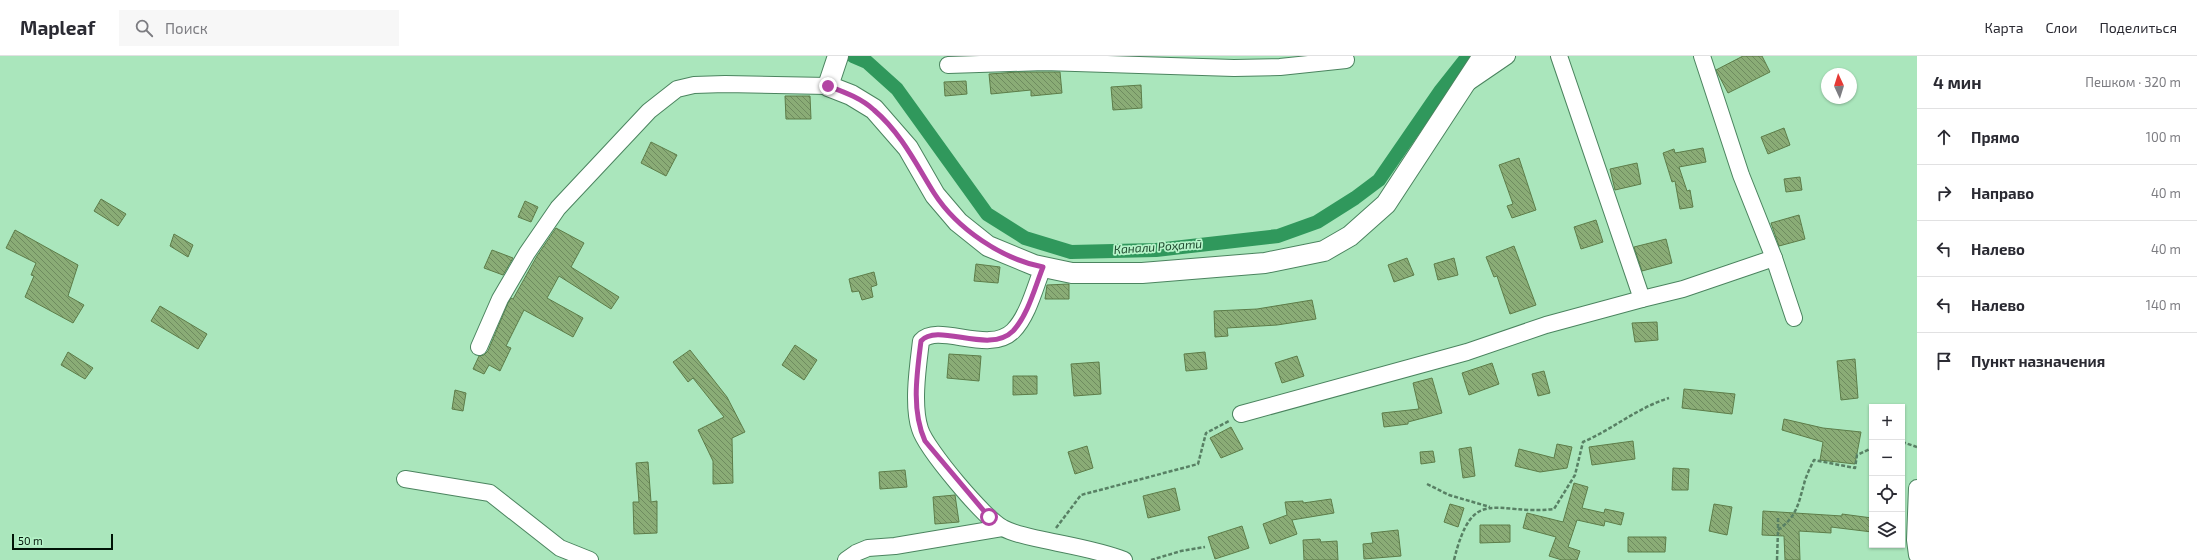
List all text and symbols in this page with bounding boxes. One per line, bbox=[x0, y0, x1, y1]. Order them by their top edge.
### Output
search box bbox=[119, 10, 399, 46]
text: Mapleaf bbox=[20, 16, 95, 39]
icon: search bbox=[133, 17, 155, 39]
text: Поиск bbox=[165, 19, 208, 37]
text: Карта bbox=[1984, 19, 2023, 36]
text: Слои bbox=[2045, 19, 2077, 36]
text: Поделиться bbox=[2099, 19, 2177, 36]
north arrow bbox=[1821, 68, 1857, 104]
text: 4 мин bbox=[1933, 72, 1982, 92]
text: Пешком · 320 m bbox=[2085, 74, 2181, 90]
route end bbox=[819, 77, 837, 95]
icon: ahead bbox=[1933, 126, 1955, 148]
text: Прямо bbox=[1971, 128, 2020, 146]
text: 100 m bbox=[2146, 129, 2181, 145]
icon: right bbox=[1933, 182, 1955, 204]
text: Направо bbox=[1971, 184, 2034, 202]
text: 40 m bbox=[2151, 185, 2181, 201]
water label: Канали Роҳатӣ bbox=[1113, 236, 1203, 256]
icon: left bbox=[1933, 238, 1955, 260]
text: Налево bbox=[1971, 240, 2025, 258]
text: 40 m bbox=[2151, 241, 2181, 257]
icon: left bbox=[1933, 294, 1955, 316]
text: Налево bbox=[1971, 296, 2025, 314]
text: 140 m bbox=[2146, 297, 2181, 313]
icon: arrive bbox=[1933, 350, 1955, 372]
text: Пункт назначения bbox=[1971, 352, 2105, 370]
map controls bbox=[1869, 404, 1905, 548]
button: + bbox=[1869, 404, 1905, 440]
button: − bbox=[1869, 440, 1905, 476]
button: locate bbox=[1869, 476, 1905, 512]
route start bbox=[980, 508, 998, 526]
button: layers bbox=[1869, 512, 1905, 548]
scale bar bbox=[12, 532, 113, 551]
text: 50 m bbox=[18, 534, 43, 547]

